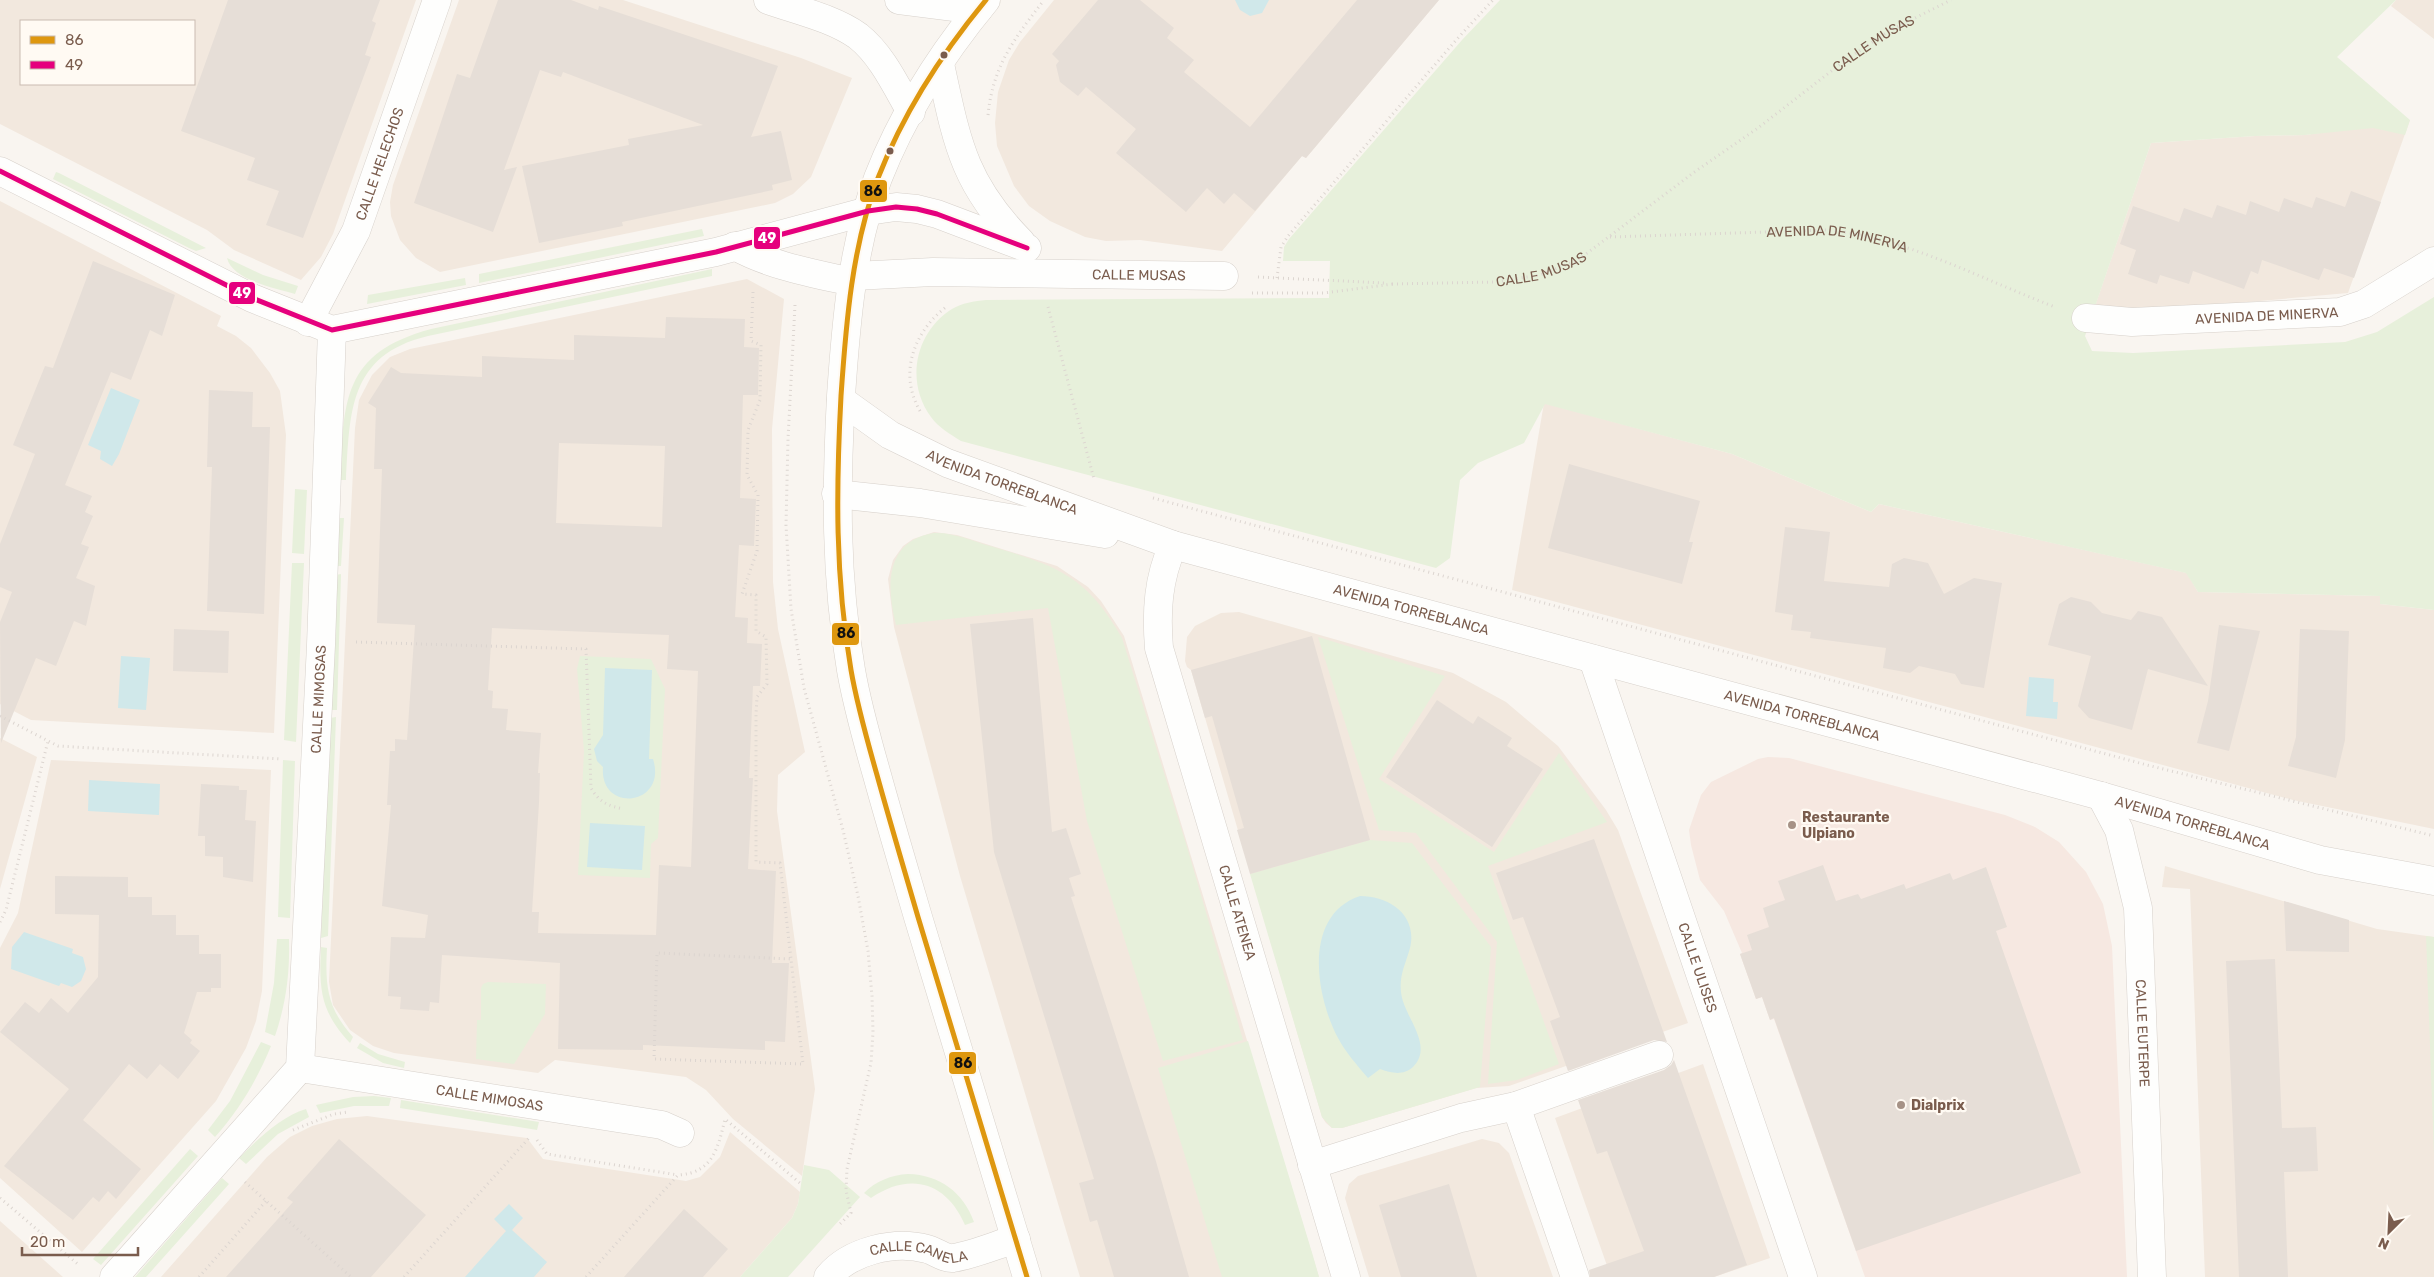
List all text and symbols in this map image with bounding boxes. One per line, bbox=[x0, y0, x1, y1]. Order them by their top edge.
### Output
street label: CALLE MUSAS bbox=[1829, 11, 1917, 76]
legend bbox=[20, 20, 195, 85]
text: 86 bbox=[65, 31, 84, 49]
unlabelled marker bbox=[939, 50, 949, 60]
text: 49 bbox=[65, 56, 83, 74]
street label: CALLE HELECHOS bbox=[352, 105, 407, 223]
unlabelled marker bbox=[885, 146, 895, 156]
line badge: 86 bbox=[859, 179, 888, 203]
text: 86 bbox=[864, 183, 882, 200]
street label: AVENIDA DE MINERVA bbox=[1766, 222, 1911, 256]
line badge: 49 bbox=[753, 226, 781, 250]
text: 49 bbox=[758, 230, 776, 247]
street label: CALLE MUSAS bbox=[1495, 248, 1590, 290]
street label: CALLE MUSAS bbox=[1092, 266, 1186, 284]
line badge: 49 bbox=[228, 281, 256, 305]
text: 49 bbox=[233, 285, 251, 302]
street label: AVENIDA DE MINERVA bbox=[2195, 304, 2339, 327]
street label: AVENIDA TORREBLANCA bbox=[923, 446, 1081, 518]
street label: AVENIDA TORREBLANCA bbox=[1332, 580, 1492, 639]
line badge: 86 bbox=[831, 622, 860, 646]
text: 86 bbox=[837, 625, 855, 642]
street label: CALLE MIMOSAS bbox=[307, 644, 329, 754]
street label: AVENIDA TORREBLANCA bbox=[1722, 686, 1883, 745]
street label: AVENIDA TORREBLANCA bbox=[2113, 792, 2273, 854]
place label: Restaurante Ulpiano bbox=[1802, 809, 1890, 842]
marker: Restaurante Ulpiano bbox=[1786, 819, 1798, 831]
street label: CALLE ATENEA bbox=[1215, 863, 1260, 963]
street label: CALLE ULISES bbox=[1675, 921, 1721, 1015]
street label: CALLE EUTERPE bbox=[2132, 979, 2153, 1087]
line badge: 86 bbox=[948, 1051, 977, 1075]
text: 86 bbox=[954, 1055, 972, 1072]
street label: CALLE MIMOSAS bbox=[435, 1081, 545, 1115]
place label: Dialprix bbox=[1911, 1097, 1965, 1114]
marker: Dialprix bbox=[1895, 1099, 1907, 1111]
north arrow bbox=[2364, 1207, 2414, 1257]
scale bar bbox=[22, 1224, 139, 1256]
text: 20 m bbox=[30, 1233, 65, 1251]
text: N bbox=[2376, 1234, 2392, 1253]
street label: CALLE CANELA bbox=[867, 1237, 970, 1267]

